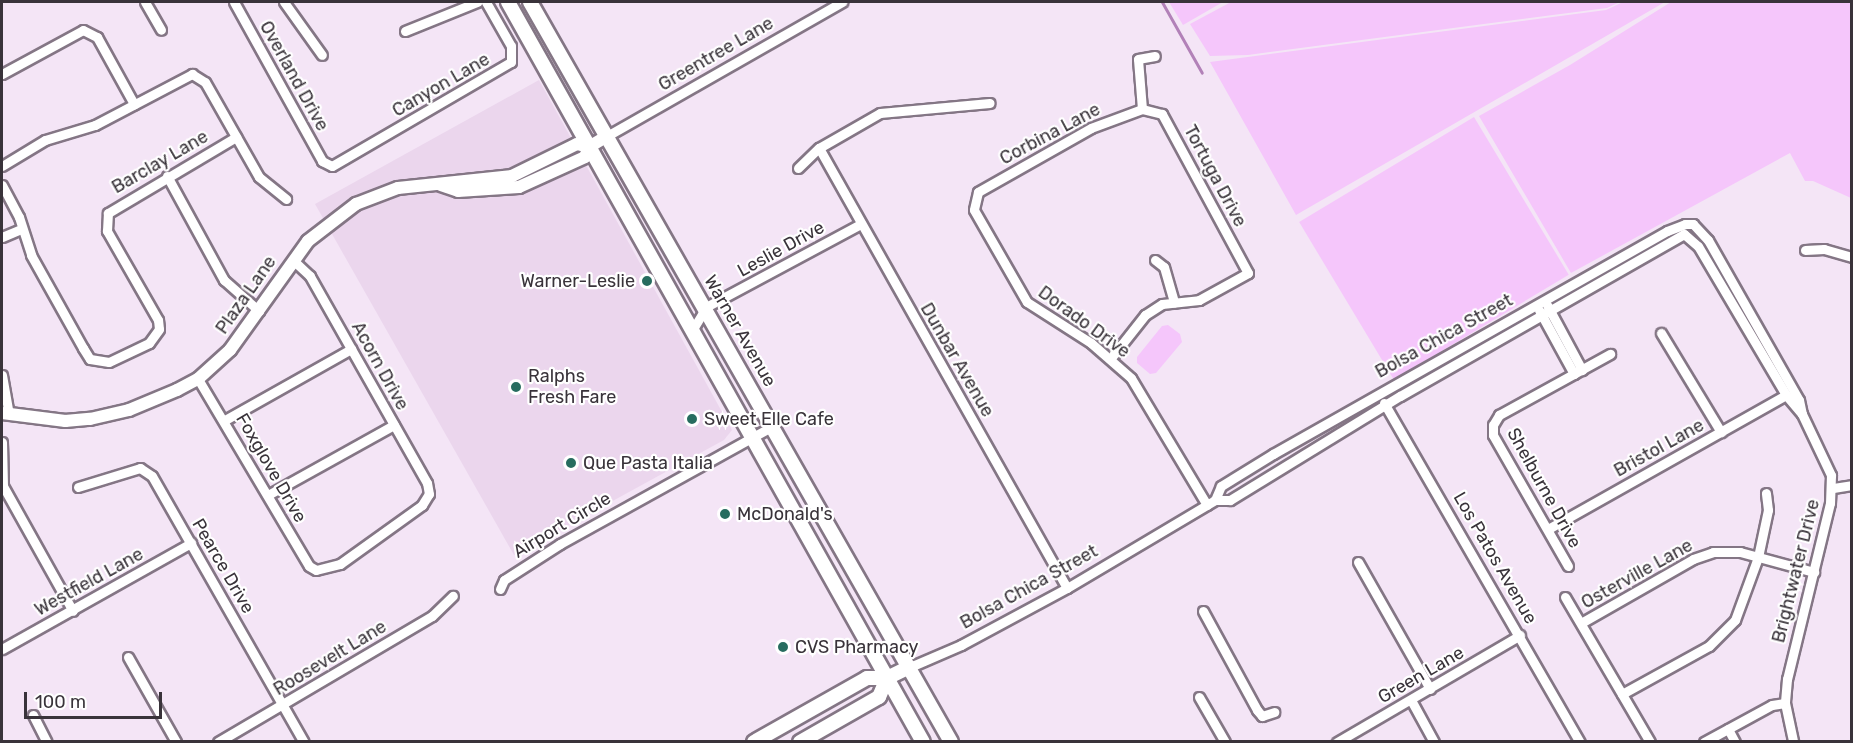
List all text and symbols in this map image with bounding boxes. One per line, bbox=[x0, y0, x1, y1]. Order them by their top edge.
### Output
street label: Greentree Lane bbox=[655, 12, 777, 96]
street label: Overland Drive bbox=[255, 17, 333, 135]
street label: Canyon Lane bbox=[388, 48, 494, 122]
street label: Corbina Lane bbox=[996, 99, 1104, 169]
street label: Tortuga Drive bbox=[1179, 121, 1251, 231]
street label: Barclay Lane bbox=[108, 126, 212, 198]
street label: Leslie Drive bbox=[734, 216, 828, 282]
street label: Plaza Lane bbox=[211, 252, 281, 338]
place label: Warner-Leslie bbox=[520, 270, 635, 292]
street label: Warner Avenue bbox=[699, 271, 781, 391]
marker: Warner-Leslie bbox=[640, 274, 654, 288]
street label: Dorado Drive bbox=[1034, 281, 1134, 363]
street label: Bolsa Chica Street bbox=[1371, 289, 1517, 383]
street label: Dunbar Avenue bbox=[915, 299, 999, 421]
street label: Acorn Drive bbox=[347, 318, 413, 414]
place label: Ralphs Fresh Fare bbox=[528, 366, 616, 409]
marker: Ralphs Fresh Fare bbox=[509, 380, 523, 394]
place label: Sweet Elle Cafe bbox=[704, 408, 834, 430]
street label: Foxglove Drive bbox=[231, 410, 311, 526]
marker: Sweet Elle Cafe bbox=[685, 412, 699, 426]
street label: Bristol Lane bbox=[1610, 414, 1708, 482]
street label: Shelburne Drive bbox=[1502, 424, 1586, 552]
place label: Que Pasta Italia bbox=[583, 452, 713, 474]
marker: Que Pasta Italia bbox=[564, 456, 578, 470]
street label: Airport Circle bbox=[509, 487, 615, 563]
street label: Los Patos Avenue bbox=[1448, 488, 1542, 628]
street label: Brightwater Drive bbox=[1768, 497, 1824, 645]
place label: McDonald's bbox=[737, 503, 833, 525]
marker: McDonald's bbox=[718, 507, 732, 521]
street label: Pearce Drive bbox=[187, 515, 259, 617]
street label: Osterville Lane bbox=[1578, 535, 1696, 613]
street label: Bolsa Chica Street bbox=[956, 540, 1102, 634]
street label: Westfield Lane bbox=[31, 543, 147, 621]
street label: Roosevelt Lane bbox=[270, 616, 390, 700]
place label: CVS Pharmacy bbox=[795, 636, 919, 658]
marker: CVS Pharmacy bbox=[776, 640, 790, 654]
street label: Green Lane bbox=[1374, 642, 1468, 708]
scale bar bbox=[27, 680, 165, 718]
text: 100 m bbox=[35, 691, 86, 713]

